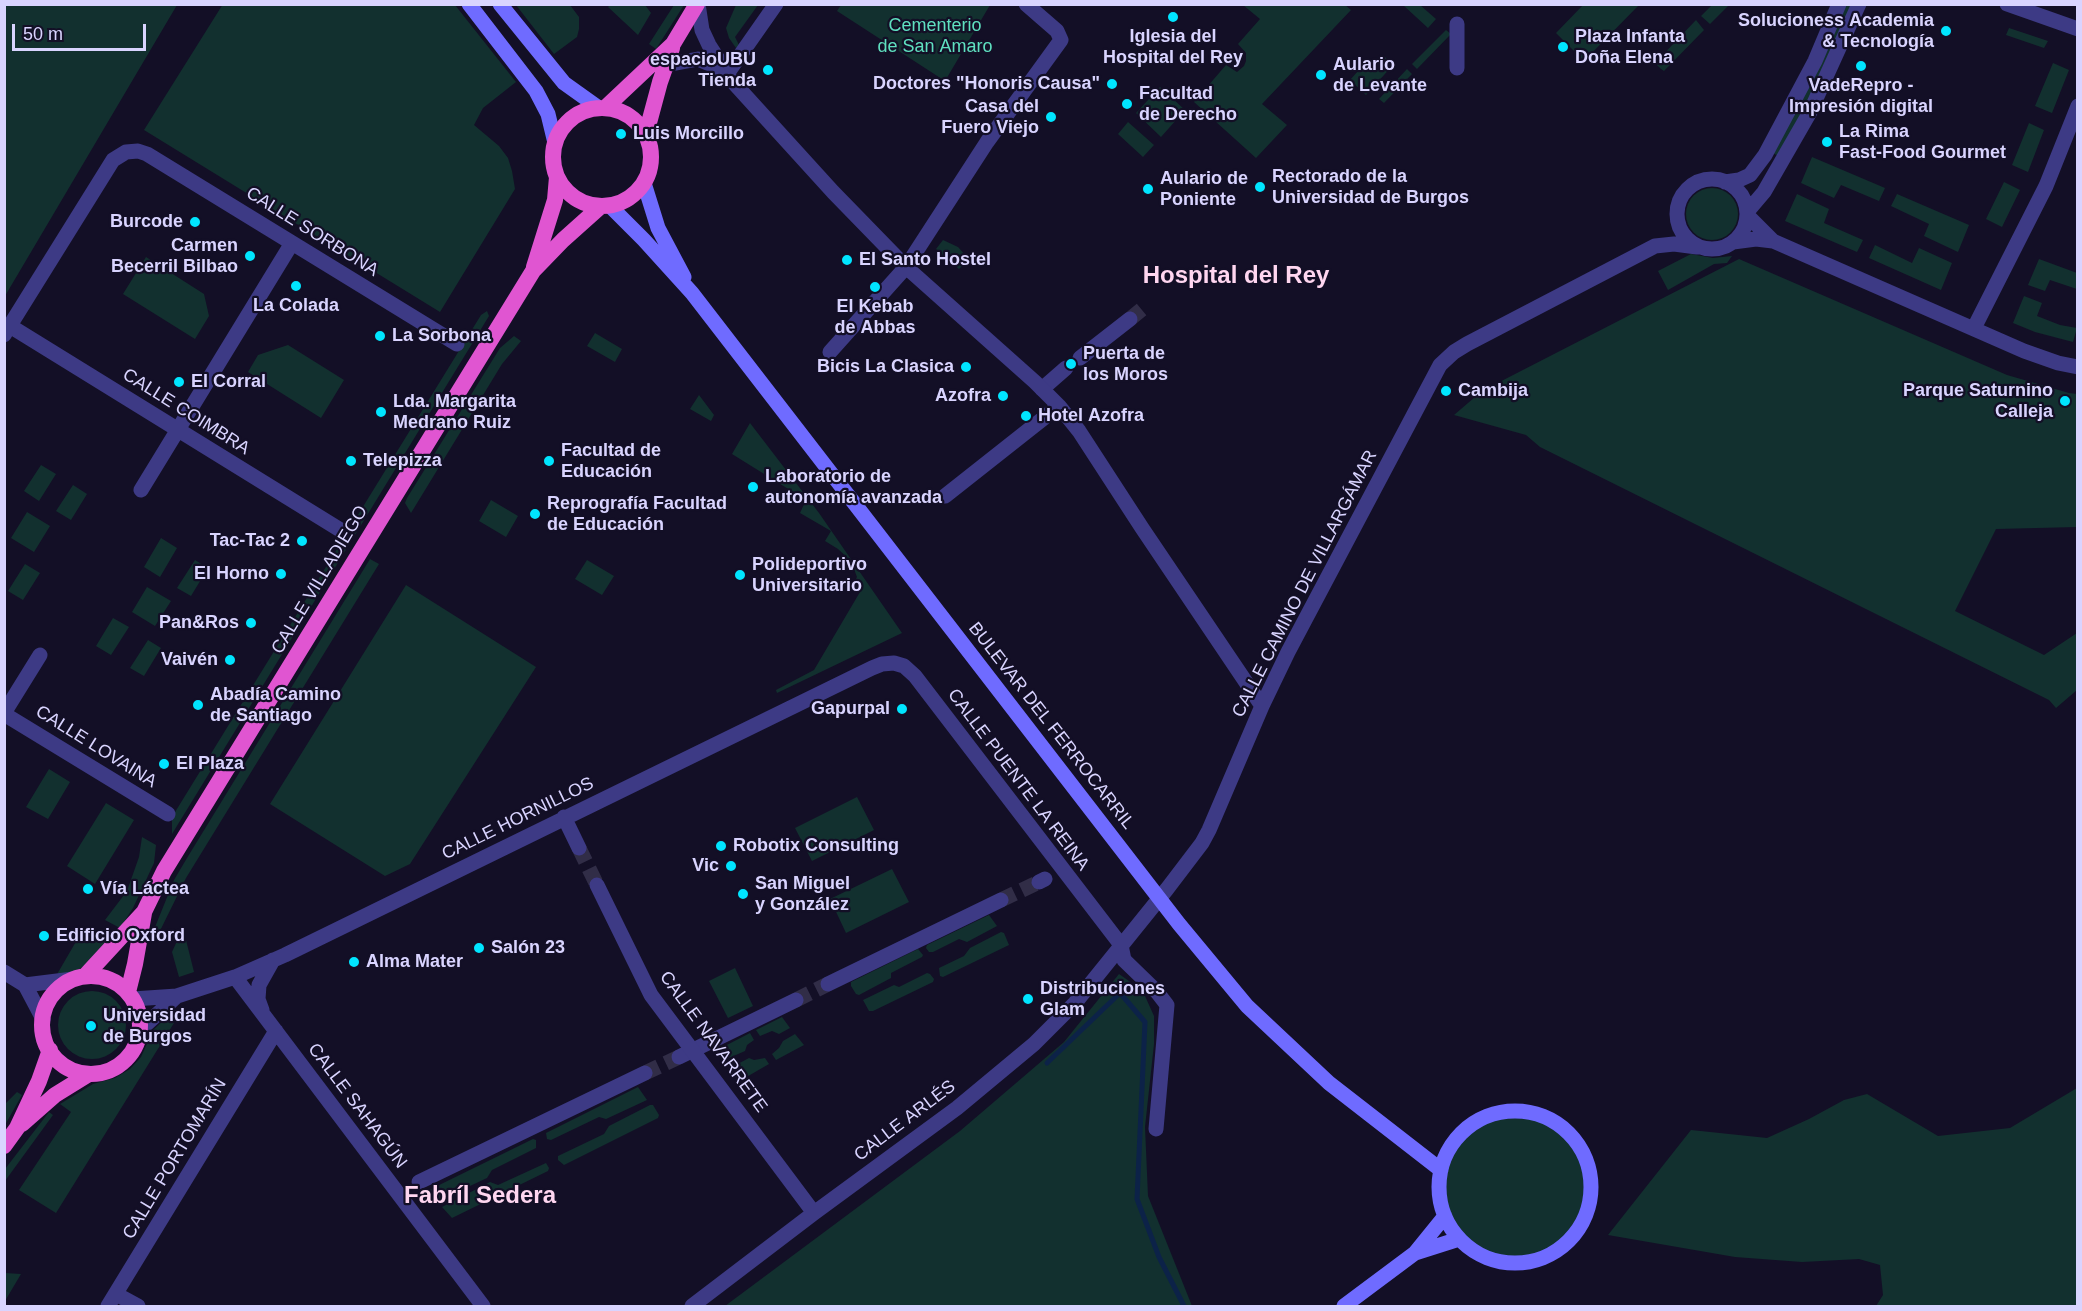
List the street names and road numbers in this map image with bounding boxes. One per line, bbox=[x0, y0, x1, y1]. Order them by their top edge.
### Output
street label: CALLE SORBONA bbox=[242, 183, 382, 281]
street label: CALLE COIMBRA bbox=[118, 364, 254, 460]
street label: CALLE CAMINO DE VILLARGÁMAR bbox=[1228, 447, 1382, 721]
street label: CALLE VILLADIEGO bbox=[267, 502, 373, 658]
street label: BULEVAR DEL FERROCARRIL bbox=[963, 618, 1139, 834]
street label: CALLE PUENTE LA REINA bbox=[943, 685, 1093, 875]
street label: CALLE LOVAINA bbox=[31, 701, 161, 793]
street label: CALLE HORNILLOS bbox=[439, 773, 597, 865]
street label: CALLE NAVARRETE bbox=[654, 967, 772, 1117]
street label: CALLE SAHAGÚN bbox=[303, 1039, 411, 1173]
street label: CALLE PORTOMARÍN bbox=[119, 1075, 231, 1243]
street label: CALLE ARLÉS bbox=[850, 1076, 960, 1166]

